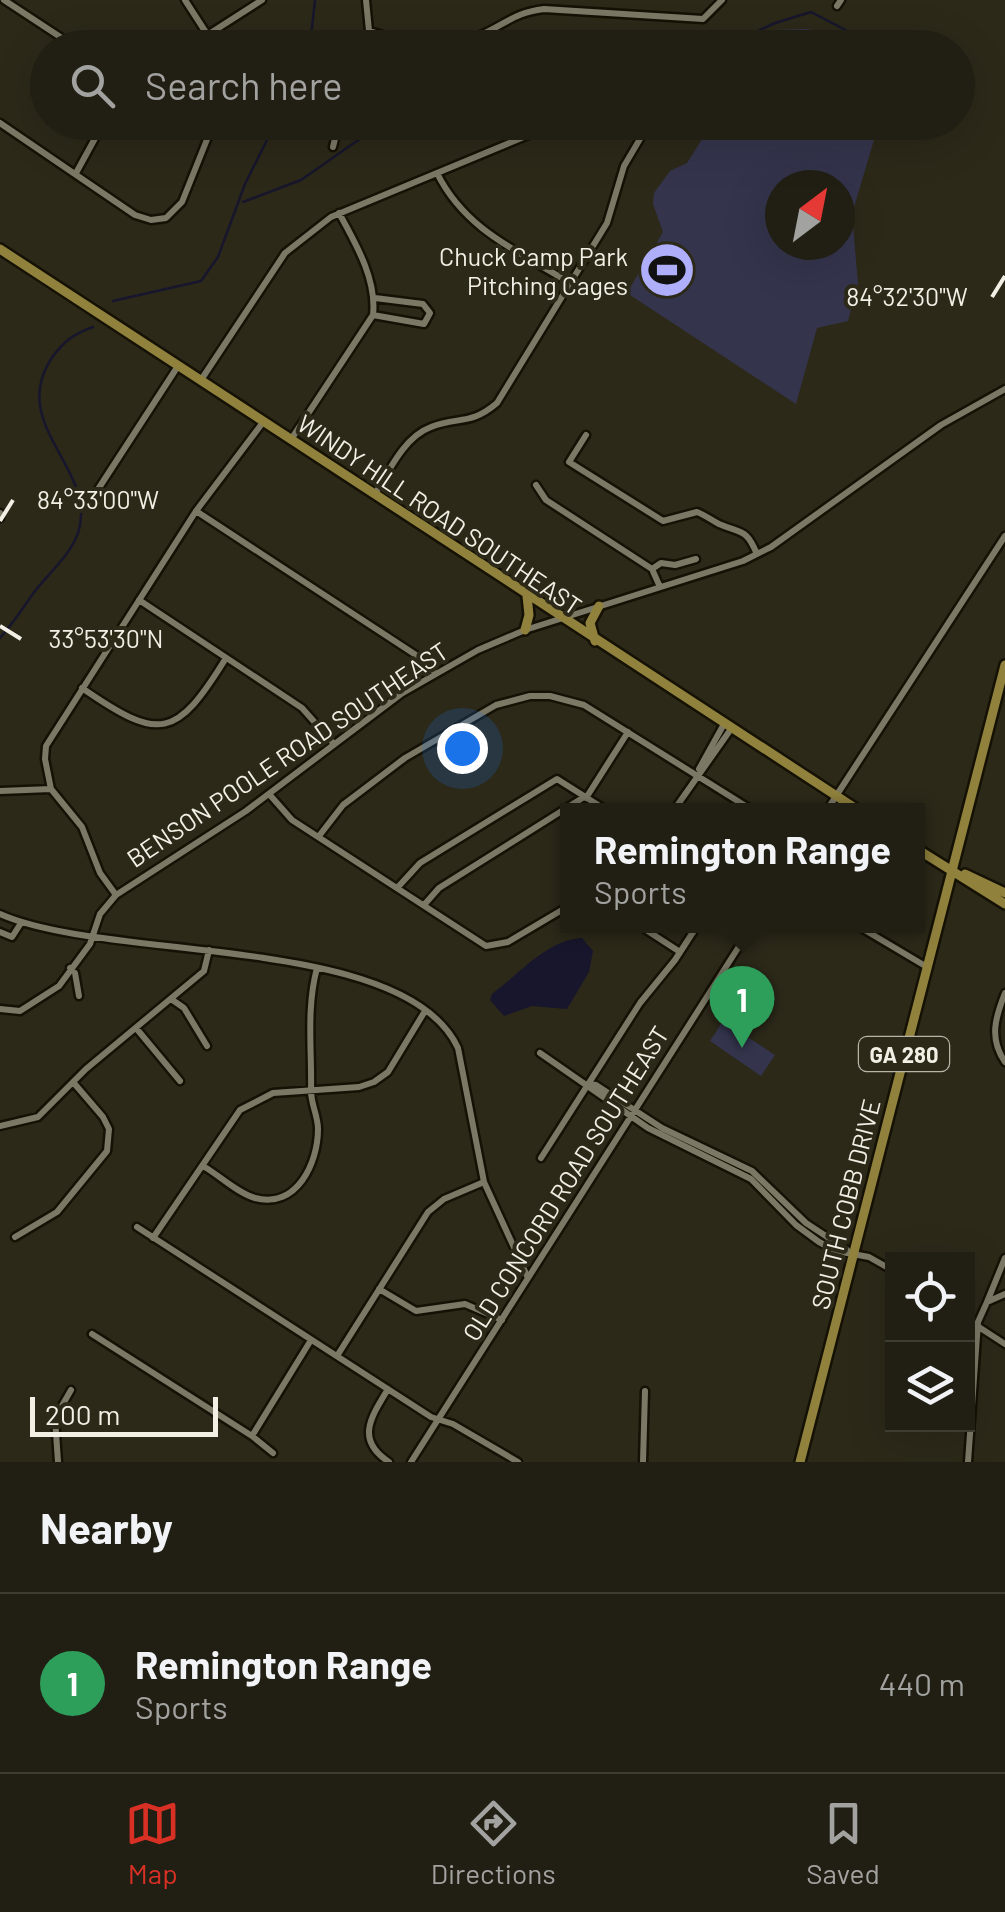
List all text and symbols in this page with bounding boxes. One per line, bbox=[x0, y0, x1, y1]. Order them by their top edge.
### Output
search box bbox=[30, 30, 975, 140]
icon: search bbox=[65, 58, 120, 113]
text: Search here bbox=[145, 62, 343, 108]
north arrow bbox=[765, 170, 855, 260]
sports icon: Chuck Camp Park Pitching Cages bbox=[637, 240, 697, 300]
place label: Chuck Camp Park Pitching Cages bbox=[439, 241, 628, 300]
text: 84°32'30"W bbox=[846, 281, 968, 311]
street label: WINDY HILL ROAD SOUTHEAST bbox=[292, 407, 588, 621]
text: 84°33'00"W bbox=[37, 484, 159, 514]
text: 33°53'30"N bbox=[49, 623, 163, 653]
street label: BENSON POOLE ROAD SOUTHEAST bbox=[121, 635, 453, 873]
your location bbox=[437, 723, 488, 774]
popup bbox=[560, 803, 925, 933]
text: Remington Range bbox=[594, 826, 891, 872]
text: Sports bbox=[594, 872, 687, 910]
pin: 1 bbox=[710, 966, 774, 1048]
street label: OLD CONCORD ROAD SOUTHEAST bbox=[455, 1020, 675, 1346]
road number: GA 280 bbox=[859, 1037, 949, 1071]
street label: SOUTH COBB DRIVE bbox=[804, 1096, 886, 1312]
map controls bbox=[885, 1252, 975, 1432]
button: locate bbox=[885, 1252, 975, 1342]
button: layers bbox=[885, 1342, 975, 1432]
scale bar bbox=[30, 1392, 218, 1436]
text: 200 m bbox=[45, 1397, 120, 1431]
text: Nearby bbox=[40, 1502, 173, 1552]
text: Remington Range bbox=[135, 1641, 432, 1687]
text: 1 bbox=[67, 1664, 78, 1702]
text: 440 m bbox=[879, 1664, 965, 1702]
text: Sports bbox=[135, 1687, 228, 1725]
tab: Map bbox=[125, 1796, 180, 1890]
tab: Directions bbox=[431, 1796, 556, 1890]
tab: Saved bbox=[806, 1796, 880, 1890]

